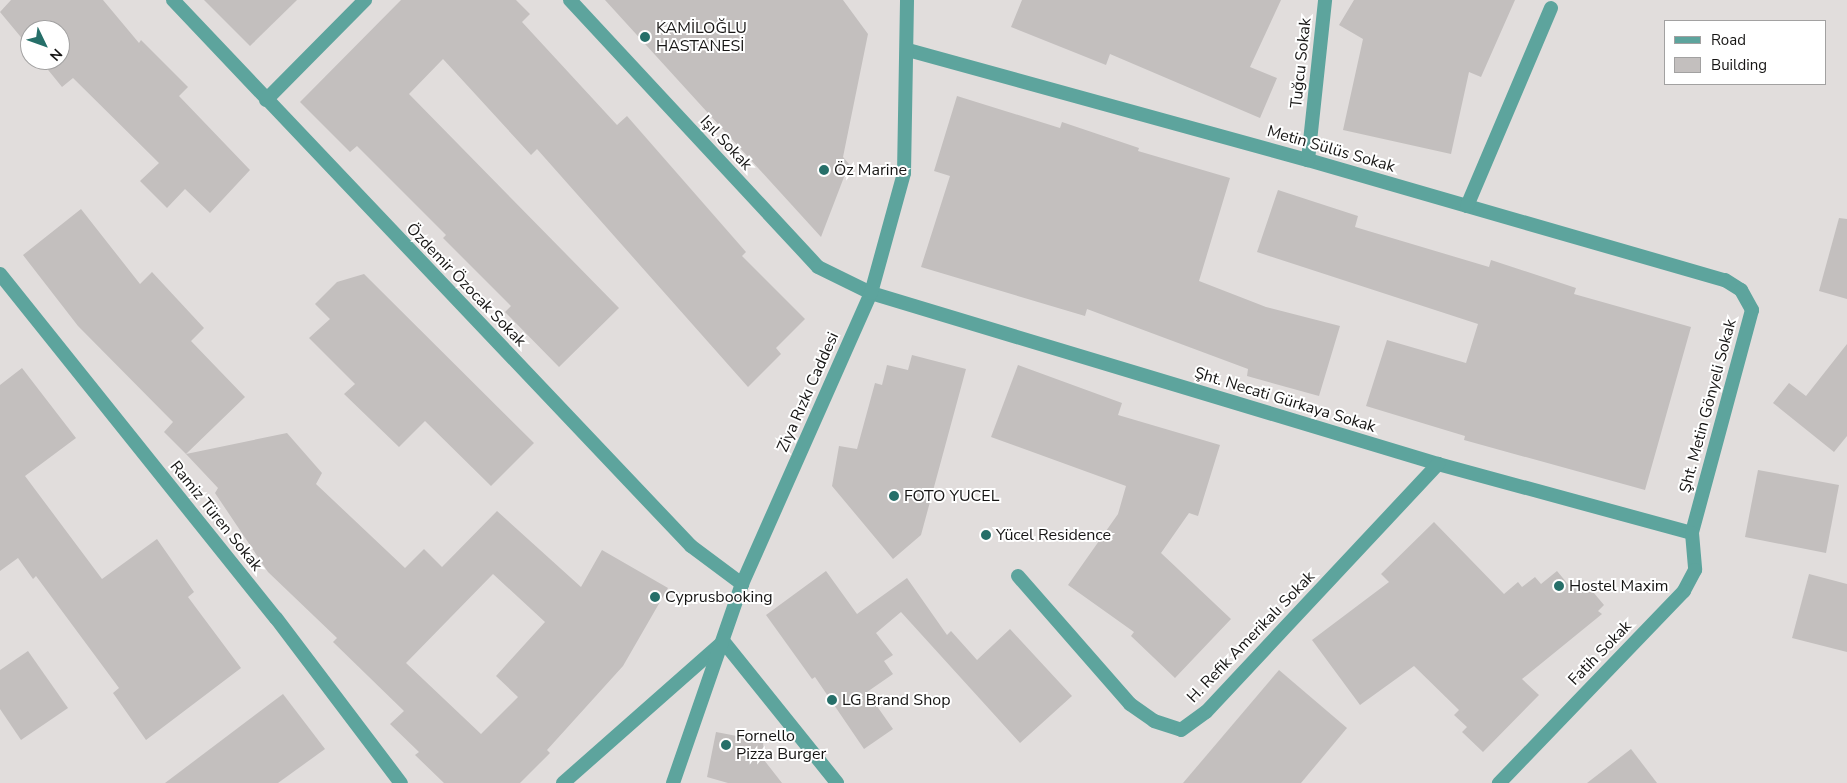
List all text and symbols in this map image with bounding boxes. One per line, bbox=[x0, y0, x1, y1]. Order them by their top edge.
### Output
street label: Tuğcu Sokak bbox=[1287, 17, 1315, 109]
place label: KAMİLOĞLU HASTANESİ bbox=[656, 18, 747, 56]
north arrow bbox=[20, 20, 70, 70]
legend bbox=[1664, 20, 1827, 85]
marker: KAMİLOĞLU HASTANESİ bbox=[638, 30, 652, 44]
text: Road bbox=[1711, 30, 1746, 50]
text: N bbox=[45, 44, 66, 65]
text: Building bbox=[1711, 55, 1767, 75]
street label: Işıl Sokak bbox=[696, 112, 756, 174]
street label: Metin Sülüs Sokak bbox=[1265, 122, 1397, 176]
place label: Öz Marine bbox=[834, 160, 907, 180]
marker: Öz Marine bbox=[818, 164, 830, 176]
street label: Özdemir Özocak Sokak bbox=[402, 219, 530, 351]
street label: Şht. Metin Gönyeli Sokak bbox=[1676, 317, 1740, 495]
street label: Ziya Rızkı Caddesi bbox=[773, 329, 843, 455]
street label: Şht. Necati Gürkaya Sokak bbox=[1192, 363, 1378, 437]
street label: Ramiz Türen Sokak bbox=[166, 457, 266, 575]
place label: FOTO YUCEL bbox=[904, 486, 999, 506]
marker: FOTO YUCEL bbox=[888, 490, 900, 502]
place label: Yücel Residence bbox=[996, 525, 1111, 545]
marker: Yücel Residence bbox=[980, 529, 992, 541]
street label: H. Refik Amerikalı Sokak bbox=[1183, 567, 1319, 707]
place label: Hostel Maxim bbox=[1569, 576, 1669, 596]
marker: Hostel Maxim bbox=[1553, 580, 1565, 592]
place label: Cyprusbooking bbox=[665, 587, 773, 607]
marker: Cyprusbooking bbox=[649, 591, 661, 603]
street label: Fatih Sokak bbox=[1564, 617, 1636, 689]
place label: LG Brand Shop bbox=[842, 690, 950, 710]
marker: LG Brand Shop bbox=[826, 694, 838, 706]
place label: Fornello Pizza Burger bbox=[736, 726, 826, 764]
marker: Fornello Pizza Burger bbox=[720, 739, 732, 751]

